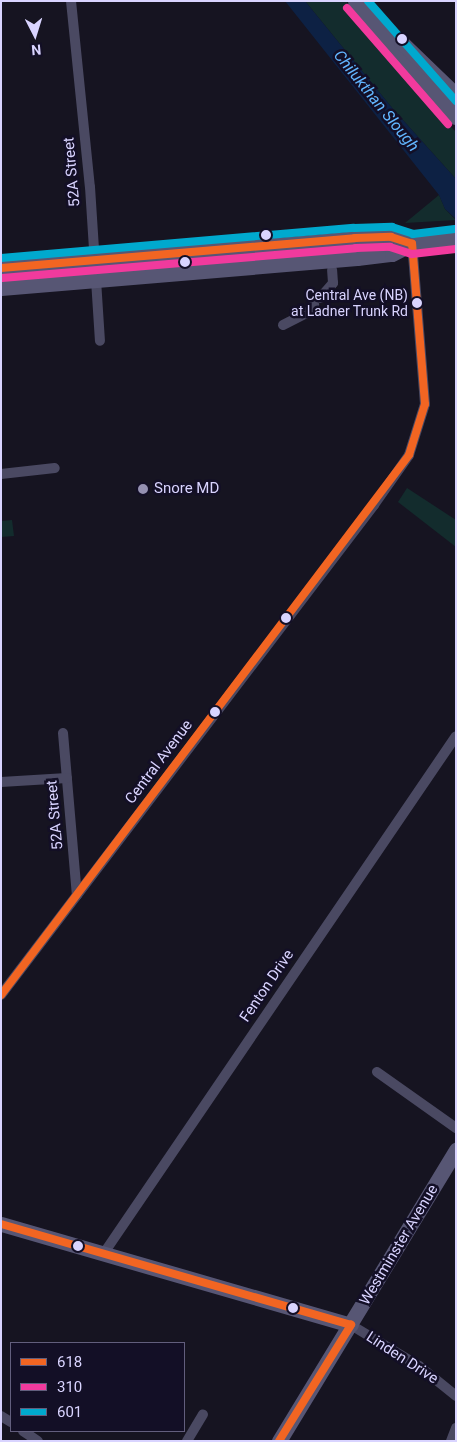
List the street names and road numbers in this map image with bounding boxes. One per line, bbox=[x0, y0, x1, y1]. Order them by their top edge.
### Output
street label: 52A Street bbox=[60, 136, 84, 208]
street label: Central Avenue bbox=[122, 717, 196, 807]
street label: 52A Street bbox=[43, 779, 67, 851]
street label: Fenton Drive bbox=[236, 946, 298, 1026]
street label: Westminster Avenue bbox=[356, 1182, 442, 1308]
street label: Linden Drive bbox=[363, 1328, 441, 1388]

